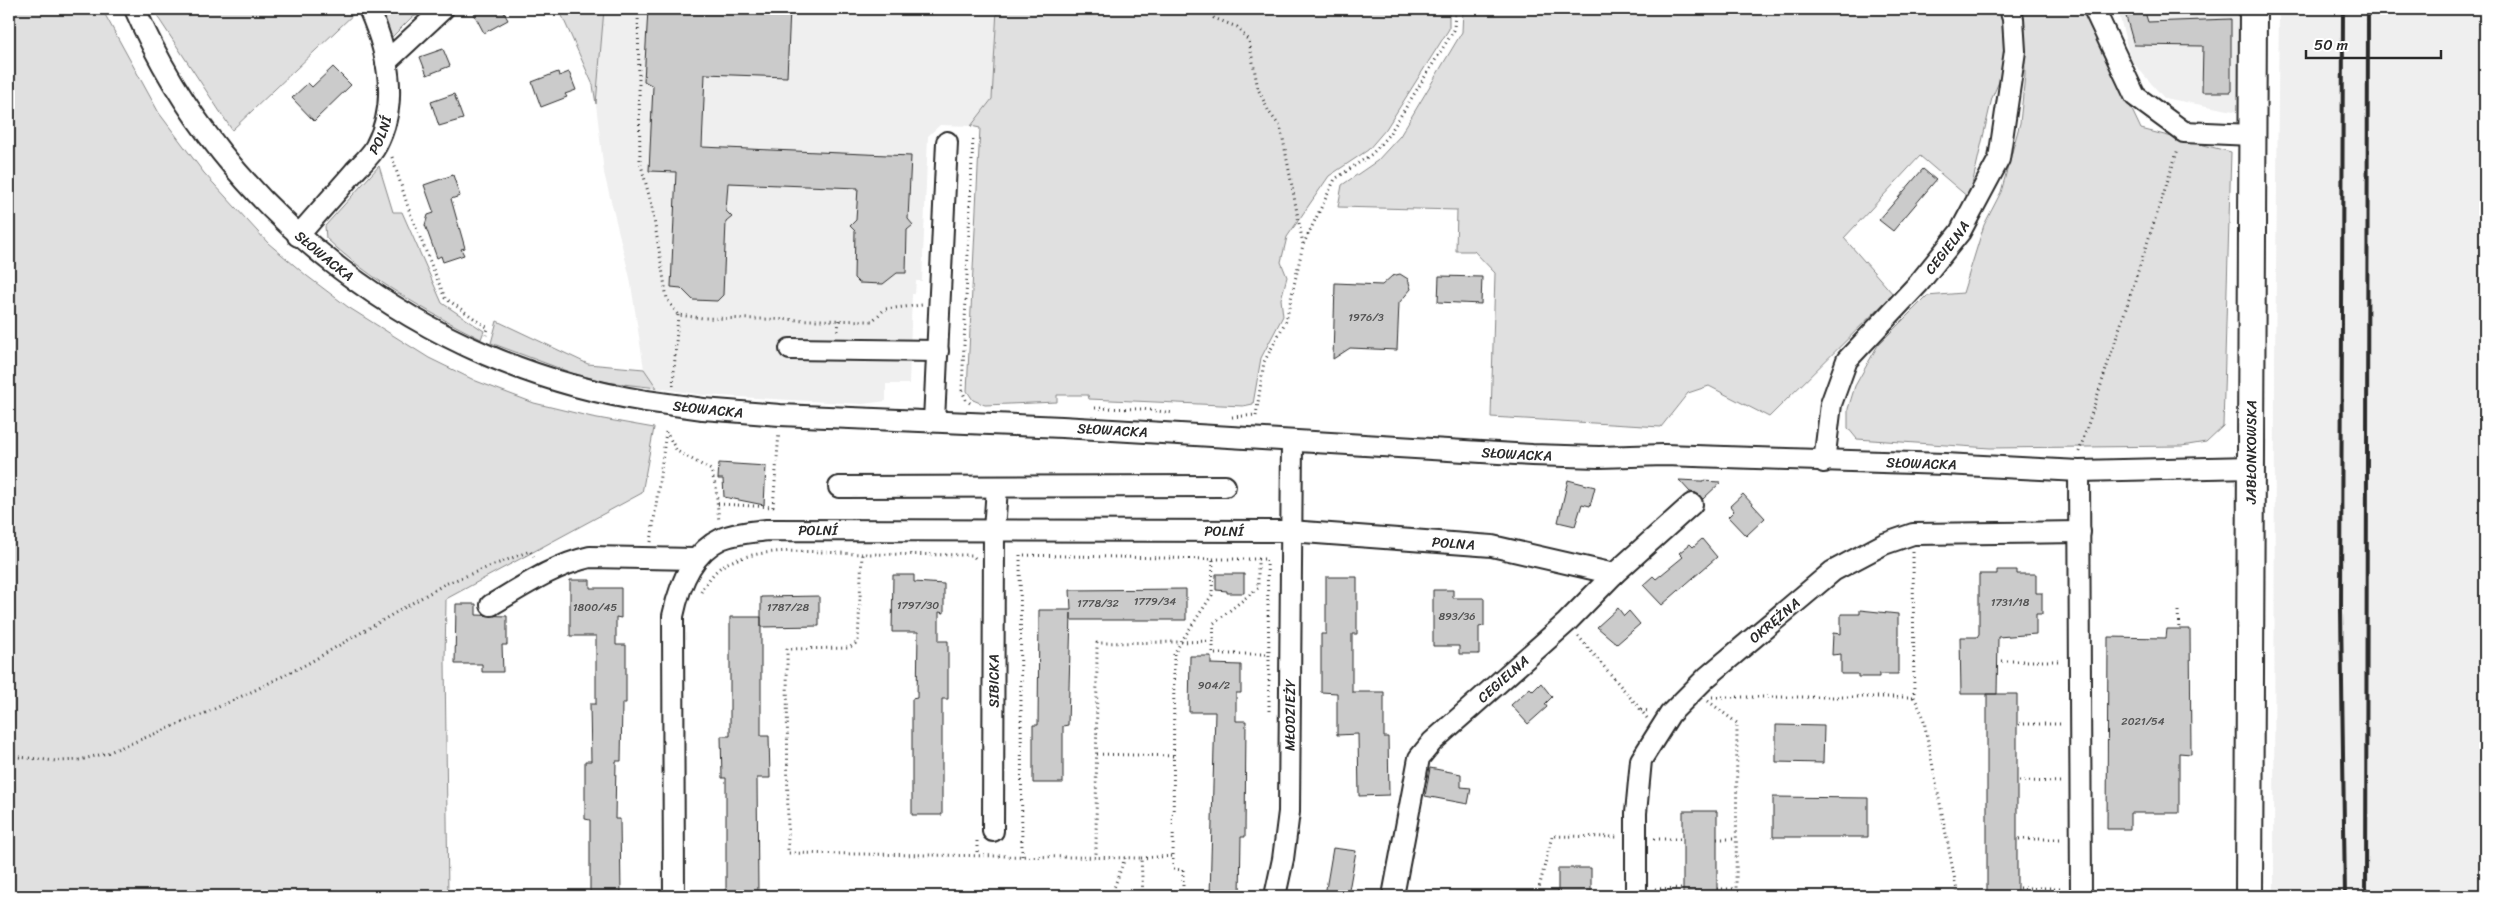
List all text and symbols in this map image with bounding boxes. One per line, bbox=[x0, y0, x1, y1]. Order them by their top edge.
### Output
scale bar bbox=[2306, 28, 2442, 60]
text: 50 m bbox=[2314, 32, 2349, 58]
street label: POLNÍ bbox=[362, 112, 400, 160]
street label: CEGIELNA bbox=[1918, 216, 1977, 280]
street label: SŁOWACKA bbox=[289, 224, 359, 288]
house number: 1976/3 bbox=[1348, 308, 1384, 327]
street label: SŁOWACKA bbox=[672, 393, 744, 426]
street label: JABŁONKOWSKA bbox=[2239, 400, 2264, 505]
street label: SŁOWACKA bbox=[1076, 416, 1148, 445]
street label: SŁOWACKA bbox=[1481, 440, 1552, 469]
street label: SŁOWACKA bbox=[1886, 450, 1957, 478]
street label: POLNÍ bbox=[798, 518, 839, 543]
street label: POLNÍ bbox=[1204, 519, 1245, 544]
street label: POLNA bbox=[1431, 530, 1476, 558]
street label: OKRĘŻNA bbox=[1743, 591, 1806, 650]
house number: 1779/34 bbox=[1134, 592, 1176, 611]
house number: 1731/18 bbox=[1991, 593, 2030, 612]
house number: 1778/32 bbox=[1077, 594, 1120, 613]
house number: 1797/30 bbox=[897, 596, 939, 615]
house number: 1800/45 bbox=[573, 598, 617, 617]
house number: 1787/28 bbox=[767, 598, 810, 617]
house number: 893/36 bbox=[1438, 607, 1476, 626]
street label: CEGIELNA bbox=[1472, 649, 1535, 709]
street label: SIBICKA bbox=[981, 654, 1007, 708]
house number: 904/2 bbox=[1198, 676, 1231, 695]
street label: MŁODZIEŻY bbox=[1277, 678, 1303, 751]
house number: 2021/54 bbox=[2121, 712, 2165, 731]

